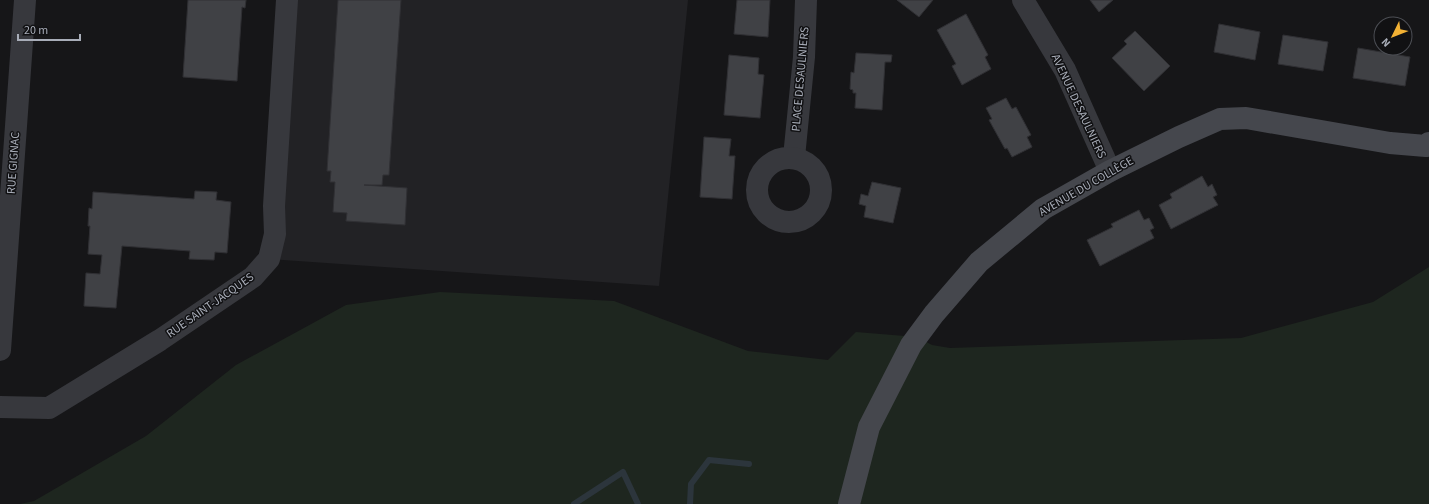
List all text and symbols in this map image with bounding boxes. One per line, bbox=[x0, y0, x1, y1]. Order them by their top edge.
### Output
scale bar bbox=[18, 16, 80, 42]
north arrow bbox=[1373, 16, 1413, 56]
text: 20 m bbox=[24, 22, 48, 39]
street label: PLACE DESAULNIERS bbox=[787, 26, 814, 132]
text: N bbox=[1378, 35, 1394, 50]
street label: AVENUE DESAULNIERS bbox=[1047, 51, 1110, 161]
street label: RUE GIGNAC bbox=[3, 131, 24, 195]
street label: AVENUE DU COLLÈGE bbox=[1036, 152, 1137, 220]
street label: RUE SAINT-JACQUES bbox=[163, 269, 257, 342]

